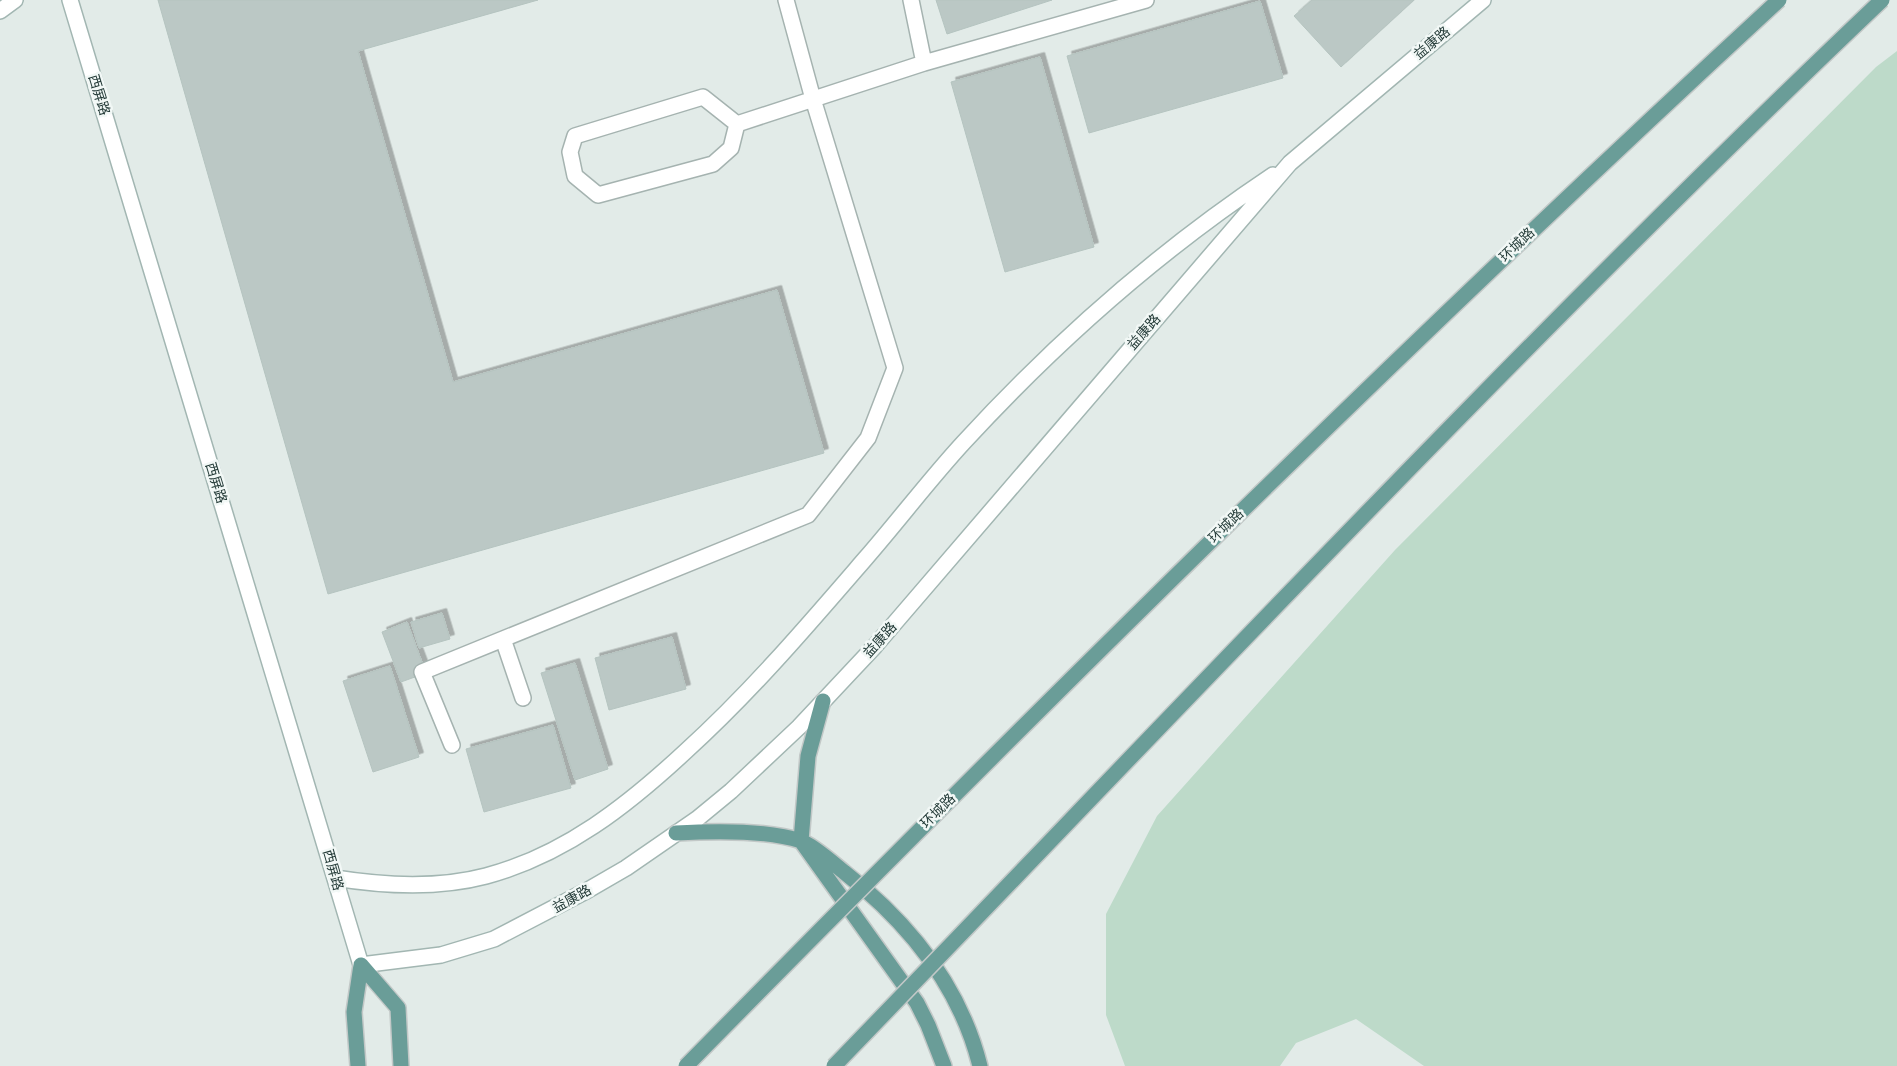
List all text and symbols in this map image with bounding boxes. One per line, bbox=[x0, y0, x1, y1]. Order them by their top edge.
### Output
street label: 益康路 bbox=[1410, 23, 1454, 63]
street label: 西屏路 bbox=[85, 72, 113, 118]
street label: 环城路 bbox=[1496, 224, 1538, 266]
street label: 益康路 bbox=[1124, 311, 1164, 353]
street label: 西屏路 bbox=[202, 460, 230, 506]
street label: 环城路 bbox=[1205, 505, 1247, 547]
street label: 益康路 bbox=[860, 619, 900, 661]
street label: 环城路 bbox=[917, 790, 959, 832]
street label: 西屏路 bbox=[319, 847, 347, 893]
street label: 益康路 bbox=[550, 881, 594, 917]

